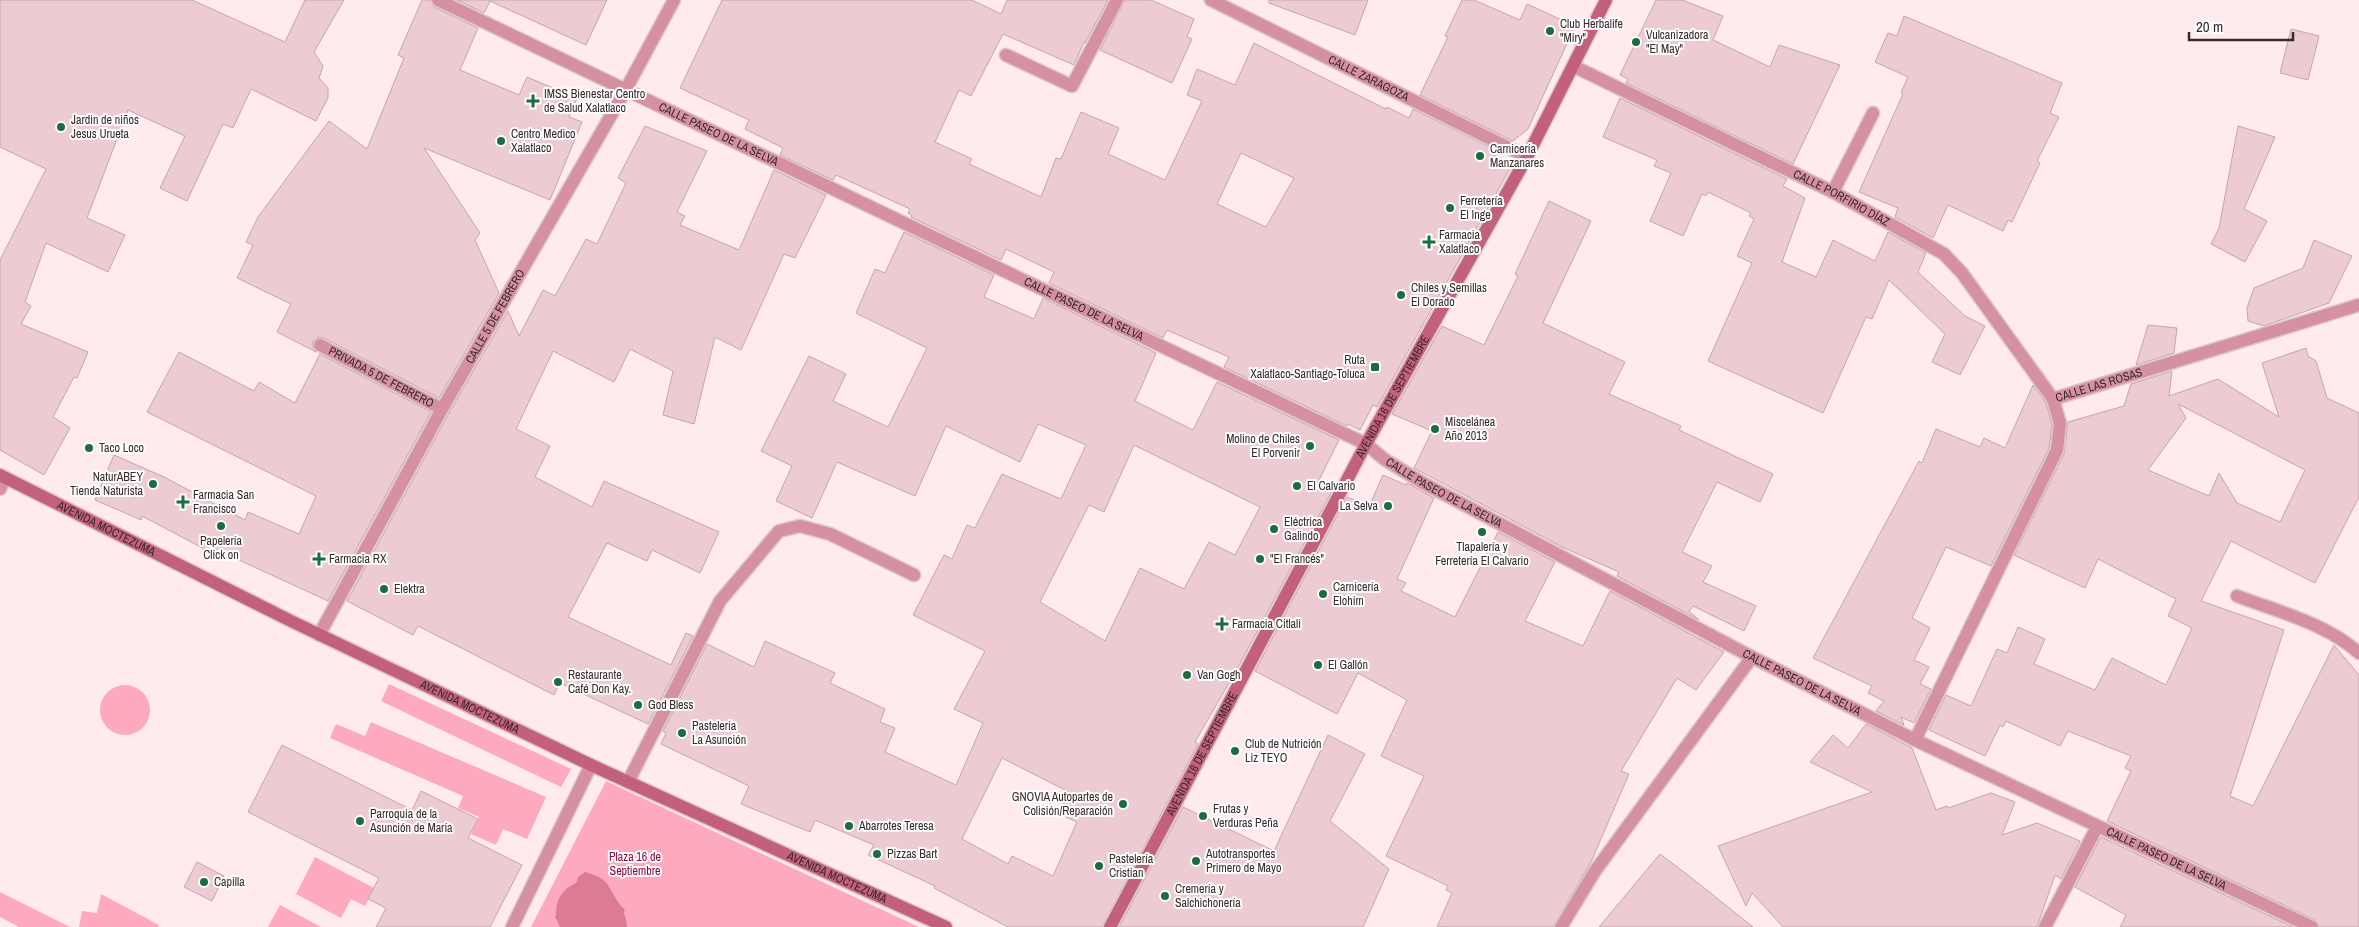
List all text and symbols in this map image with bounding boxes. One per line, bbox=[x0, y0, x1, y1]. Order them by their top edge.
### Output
scale bar bbox=[2189, 10, 2293, 42]
place label: Club Herbalife "Miry" bbox=[1560, 16, 1623, 46]
text: 20 m bbox=[2196, 16, 2223, 37]
marker: Club Herbalife "Miry" bbox=[1544, 25, 1556, 37]
place label: Vulcanizadora "El May" bbox=[1646, 27, 1709, 57]
marker: Vulcanizadora "El May" bbox=[1630, 36, 1642, 48]
street label: CALLE ZARAGOZA bbox=[1326, 52, 1412, 105]
place label: IMSS Bienestar Centro de Salud Xalatlaco bbox=[544, 86, 645, 116]
marker: IMSS Bienestar Centro de Salud Xalatlaco bbox=[526, 94, 540, 108]
street label: CALLE PASEO DE LA SELVA bbox=[656, 99, 781, 170]
place label: Jardin de niños Jesus Urueta bbox=[71, 112, 139, 142]
marker: Jardin de niños Jesus Urueta bbox=[55, 121, 67, 133]
place label: Centro Medico Xalatlaco bbox=[511, 126, 576, 156]
marker: Centro Medico Xalatlaco bbox=[495, 135, 507, 147]
place label: Carnicería Manzanares bbox=[1490, 141, 1544, 171]
marker: Carnicería Manzanares bbox=[1474, 150, 1486, 162]
street label: CALLE PORFIRIO DÍAZ bbox=[1791, 166, 1892, 230]
place label: Ferretería El Inge bbox=[1460, 193, 1503, 223]
marker: Ferretería El Inge bbox=[1444, 202, 1456, 214]
place label: Farmacia Xalatlaco bbox=[1439, 227, 1481, 257]
marker: Farmacia Xalatlaco bbox=[1423, 236, 1435, 248]
street label: CALLE 5 DE FEBRERO bbox=[462, 266, 529, 367]
street label: CALLE PASEO DE LA SELVA bbox=[1021, 274, 1147, 345]
place label: Chiles y Semillas El Dorado bbox=[1411, 280, 1487, 310]
marker: Chiles y Semillas El Dorado bbox=[1395, 289, 1407, 301]
street label: AVENIDA 16 DE SEPTIEMBRE bbox=[1351, 332, 1433, 462]
street label: PRIVADA 5 DE FEBRERO bbox=[326, 343, 437, 411]
place label: Ruta Xalatlaco-Santiago-Toluca bbox=[1250, 352, 1366, 382]
marker: Ruta Xalatlaco-Santiago-Toluca bbox=[1369, 361, 1381, 373]
street label: CALLE LAS ROSAS bbox=[2054, 364, 2145, 406]
place label: Miscelánea Año 2013 bbox=[1444, 414, 1496, 444]
marker: Miscelánea Año 2013 bbox=[1429, 423, 1441, 435]
place label: Molino de Chiles El Porvenir bbox=[1226, 431, 1301, 461]
place label: Taco Loco bbox=[99, 440, 144, 456]
marker: Molino de Chiles El Porvenir bbox=[1304, 440, 1316, 452]
marker: Taco Loco bbox=[83, 442, 95, 454]
street label: CALLE PASEO DE LA SELVA bbox=[1383, 454, 1505, 532]
place label: NaturABEY Tienda Naturista bbox=[70, 469, 144, 499]
marker: NaturABEY Tienda Naturista bbox=[147, 478, 159, 490]
place label: El Calvario bbox=[1307, 478, 1355, 494]
marker: El Calvario bbox=[1291, 480, 1303, 492]
place label: Farmacia San Francisco bbox=[193, 487, 254, 517]
street label: AVENIDA MOCTEZUMA bbox=[54, 496, 159, 560]
marker: Farmacia San Francisco bbox=[177, 496, 189, 508]
place label: La Selva bbox=[1340, 498, 1379, 514]
marker: La Selva bbox=[1382, 500, 1394, 512]
place label: Eléctrica Galindo bbox=[1284, 514, 1323, 544]
marker: Papelería Click on bbox=[215, 520, 227, 532]
marker: Eléctrica Galindo bbox=[1268, 523, 1280, 535]
marker: Tlapalería y Ferretería El Calvario bbox=[1476, 526, 1488, 538]
place label: Papelería Click on bbox=[200, 533, 243, 563]
place label: Tlapalería y Ferretería El Calvario bbox=[1435, 539, 1529, 569]
place label: Farmacia RX bbox=[329, 551, 387, 567]
place label: "El Francés" bbox=[1270, 551, 1325, 567]
marker: Farmacia RX bbox=[313, 553, 325, 565]
marker: "El Francés" bbox=[1254, 553, 1266, 565]
place label: Carnicería Elohim bbox=[1333, 579, 1379, 609]
place label: Elektra bbox=[394, 581, 425, 597]
marker: Elektra bbox=[378, 583, 390, 595]
marker: Carnicería Elohim bbox=[1317, 588, 1329, 600]
place label: Farmacia Citlali bbox=[1232, 616, 1301, 632]
marker: Farmacia Citlali bbox=[1216, 618, 1228, 630]
street label: CALLE PASEO DE LA SELVA bbox=[1740, 645, 1864, 719]
place label: El Gallón bbox=[1328, 657, 1368, 673]
marker: El Gallón bbox=[1312, 659, 1324, 671]
place label: Restaurante Café Don Kay. bbox=[568, 667, 631, 697]
place label: Van Gogh bbox=[1197, 667, 1241, 683]
marker: Van Gogh bbox=[1181, 669, 1193, 681]
street label: AVENIDA MOCTEZUMA bbox=[417, 676, 523, 738]
marker: Restaurante Café Don Kay. bbox=[552, 676, 564, 688]
street label: AVENIDA 16 DE SEPTIEMBRE bbox=[1162, 689, 1241, 820]
place label: God Bless bbox=[648, 697, 693, 713]
marker: God Bless bbox=[632, 699, 644, 711]
place label: Pastelería La Asunción bbox=[692, 718, 746, 748]
marker: Pastelería La Asunción bbox=[676, 727, 688, 739]
place label: Club de Nutrición Liz TEYO bbox=[1245, 736, 1322, 766]
marker: Club de Nutrición Liz TEYO bbox=[1229, 745, 1241, 757]
place label: GNOVIA Autopartes de Colisión/Reparación bbox=[1012, 789, 1113, 819]
marker: GNOVIA Autopartes de Colisión/Reparación bbox=[1117, 798, 1129, 810]
place label: Frutas y Verduras Peña bbox=[1213, 801, 1279, 831]
place label: Parroquia de la Asunción de María bbox=[369, 806, 453, 836]
marker: Frutas y Verduras Peña bbox=[1197, 810, 1209, 822]
marker: Parroquia de la Asunción de María bbox=[354, 815, 366, 827]
place label: Abarrotes Teresa bbox=[858, 818, 934, 834]
marker: Abarrotes Teresa bbox=[843, 820, 855, 832]
street label: CALLE PASEO DE LA SELVA bbox=[2104, 823, 2230, 894]
place label: Pizzas Bart bbox=[887, 846, 938, 862]
place label: Autotransportes Primero de Mayo bbox=[1205, 846, 1281, 876]
street label: AVENIDA MOCTEZUMA bbox=[784, 847, 890, 907]
marker: Pizzas Bart bbox=[871, 848, 883, 860]
park label: Plaza 16 de Septiembre bbox=[609, 849, 661, 879]
place label: Pastelería Cristian bbox=[1109, 851, 1154, 881]
marker: Autotransportes Primero de Mayo bbox=[1190, 855, 1202, 867]
marker: Pastelería Cristian bbox=[1093, 860, 1105, 872]
place label: Capilla bbox=[214, 874, 245, 890]
marker: Capilla bbox=[198, 876, 210, 888]
place label: Cremería y Salchichonería bbox=[1175, 881, 1241, 911]
marker: Cremería y Salchichonería bbox=[1159, 890, 1171, 902]

